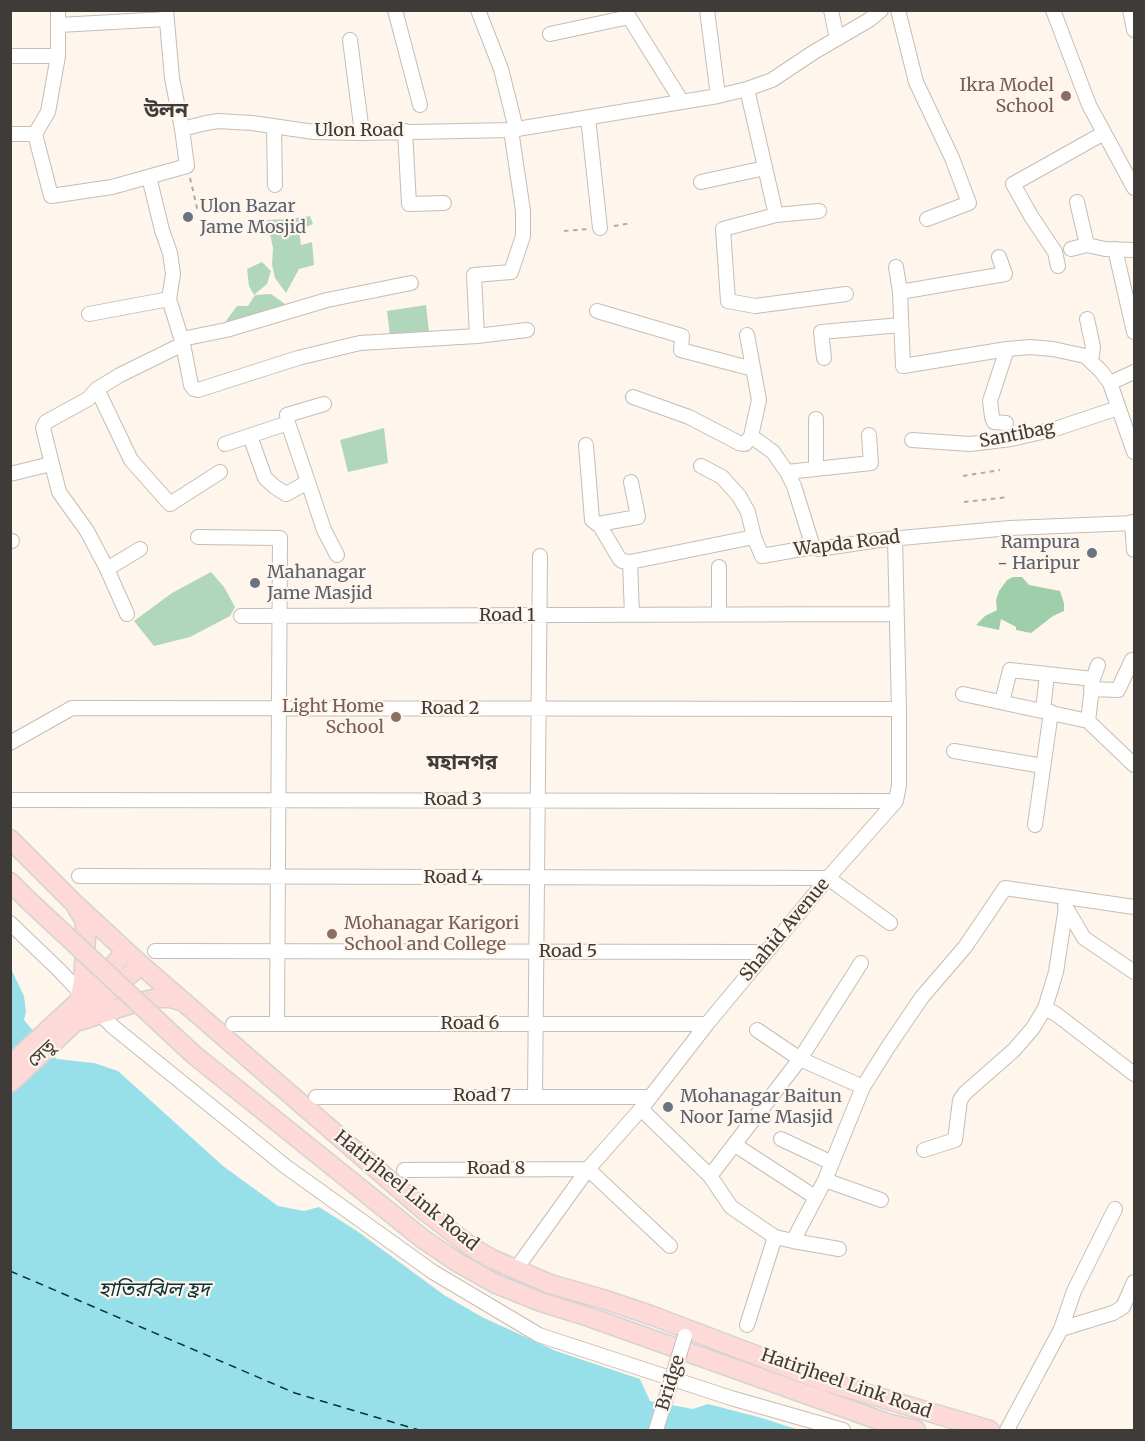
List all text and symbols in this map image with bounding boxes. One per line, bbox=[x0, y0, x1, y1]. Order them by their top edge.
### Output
place label: Ikra Model School bbox=[959, 75, 1054, 118]
marker: Ikra Model School bbox=[1059, 89, 1073, 103]
district label: উলন bbox=[144, 98, 188, 124]
street label: Ulon Road bbox=[314, 120, 404, 142]
place label: Ulon Bazar Jame Mosjid bbox=[200, 196, 306, 238]
marker: Ulon Bazar Jame Mosjid bbox=[181, 210, 195, 224]
street label: Santibag bbox=[977, 417, 1057, 453]
street label: Wapda Road bbox=[793, 527, 901, 561]
place label: Rampura - Haripur bbox=[997, 532, 1080, 574]
marker: Rampura - Haripur bbox=[1085, 546, 1099, 560]
place label: Mahanagar Jame Masjid bbox=[267, 562, 372, 604]
marker: Mahanagar Jame Masjid bbox=[248, 576, 262, 590]
street label: Road 1 bbox=[479, 605, 535, 627]
place label: Light Home School bbox=[282, 696, 384, 738]
street label: Road 2 bbox=[421, 698, 479, 720]
marker: Light Home School bbox=[389, 710, 403, 724]
district label: মহানগর bbox=[427, 750, 497, 776]
street label: Road 3 bbox=[424, 789, 482, 811]
street label: Road 4 bbox=[423, 867, 483, 889]
street label: Shahid Avenue bbox=[736, 874, 834, 986]
place label: Mohanagar Karigori School and College bbox=[344, 913, 519, 956]
marker: Mohanagar Karigori School and College bbox=[325, 927, 339, 941]
street label: Road 5 bbox=[539, 941, 597, 963]
street label: Road 6 bbox=[441, 1013, 499, 1035]
street label: সেতু bbox=[24, 1036, 60, 1072]
street label: Road 7 bbox=[453, 1085, 511, 1107]
place label: Mohanagar Baitun Noor Jame Masjid bbox=[680, 1086, 842, 1128]
marker: Mohanagar Baitun Noor Jame Masjid bbox=[661, 1100, 675, 1114]
street label: Hatirjheel Link Road bbox=[330, 1126, 482, 1256]
street label: Road 8 bbox=[467, 1158, 525, 1180]
water label: হাতিরঝিল হ্রদ bbox=[99, 1278, 209, 1302]
street label: Hatirjheel Link Road bbox=[758, 1345, 934, 1423]
street label: Bridge bbox=[652, 1353, 690, 1413]

